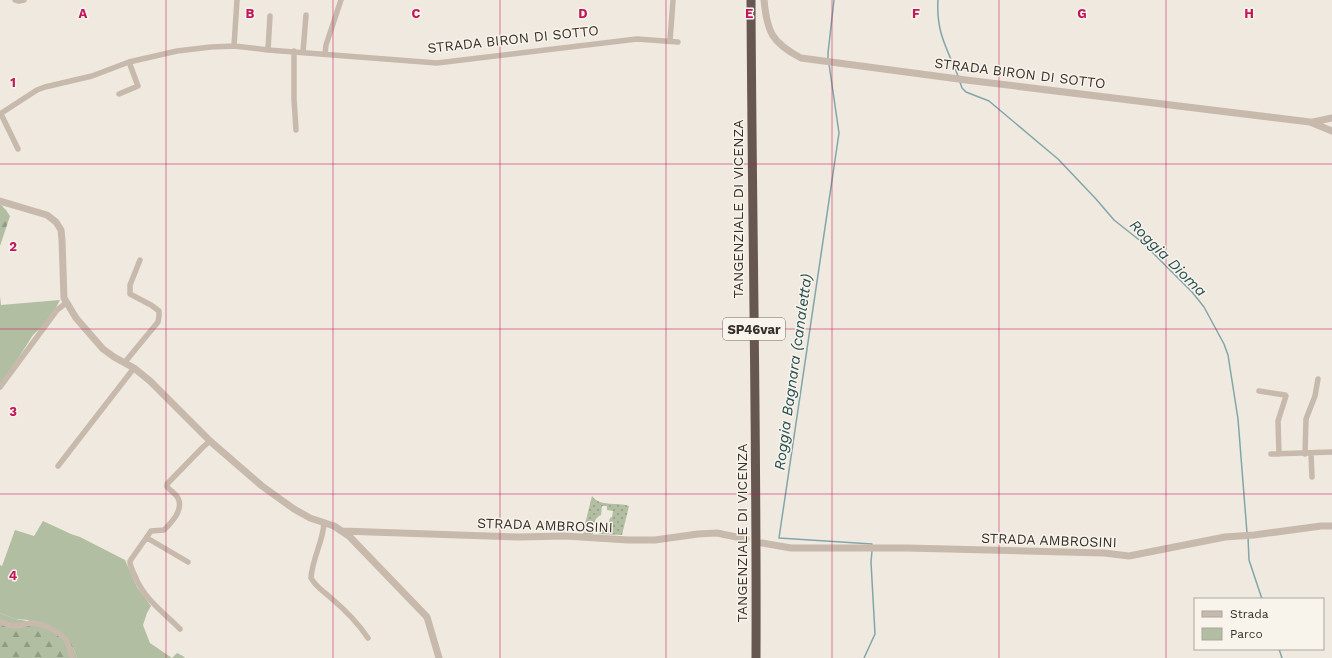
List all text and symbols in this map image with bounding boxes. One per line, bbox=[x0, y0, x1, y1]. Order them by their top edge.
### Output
text: A bbox=[79, 6, 88, 21]
text: B bbox=[246, 6, 255, 21]
text: C bbox=[412, 6, 421, 21]
text: D bbox=[578, 6, 588, 21]
text: E bbox=[745, 6, 753, 21]
text: F bbox=[912, 6, 920, 21]
text: G bbox=[1077, 6, 1087, 21]
text: H bbox=[1244, 6, 1254, 21]
street label: STRADA BIRON DI SOTTO bbox=[427, 22, 599, 56]
street label: STRADA BIRON DI SOTTO bbox=[934, 55, 1106, 91]
text: 1 bbox=[10, 75, 16, 90]
street label: TANGENZIALE DI VICENZA bbox=[730, 120, 746, 298]
water label: Roggia Dioma bbox=[1126, 216, 1210, 300]
text: 2 bbox=[9, 239, 17, 254]
water label: Roggia Bagnara (canaletta) bbox=[770, 273, 816, 471]
road number: SP46var bbox=[723, 318, 785, 340]
text: 3 bbox=[9, 404, 17, 419]
street label: TANGENZIALE DI VICENZA bbox=[734, 444, 750, 622]
street label: STRADA AMBROSINI bbox=[477, 515, 613, 535]
street label: STRADA AMBROSINI bbox=[981, 530, 1117, 550]
text: 4 bbox=[9, 568, 18, 583]
legend bbox=[1194, 598, 1324, 650]
text: Strada bbox=[1230, 607, 1269, 621]
text: Parco bbox=[1230, 627, 1263, 641]

